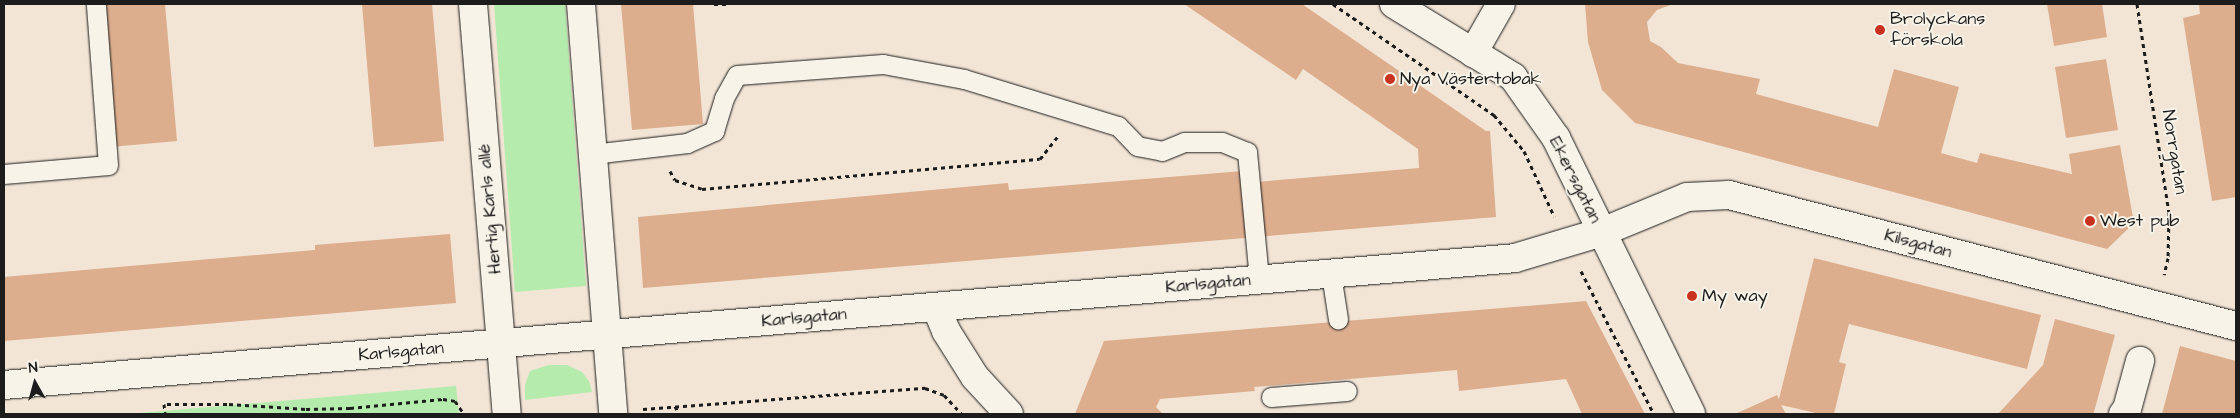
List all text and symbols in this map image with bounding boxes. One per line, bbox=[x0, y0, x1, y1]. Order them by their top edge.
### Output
place label: Brolyckans förskola bbox=[1890, 9, 1985, 52]
marker: Brolyckans förskola bbox=[1874, 24, 1886, 36]
place label: Nya Västertobak bbox=[1400, 68, 1542, 90]
marker: Nya Västertobak bbox=[1384, 73, 1396, 85]
street label: Norrgatan bbox=[2157, 108, 2191, 196]
street label: Ekersgatan bbox=[1544, 133, 1606, 227]
street label: Hertig Karls allé bbox=[474, 143, 506, 275]
place label: West pub bbox=[2100, 210, 2179, 232]
marker: West pub bbox=[2084, 215, 2096, 227]
street label: Kilsgatan bbox=[1882, 225, 1954, 263]
street label: Karlsgatan bbox=[1164, 270, 1252, 298]
place label: My way bbox=[1702, 285, 1768, 307]
marker: My way bbox=[1686, 290, 1698, 302]
street label: Karlsgatan bbox=[760, 304, 848, 332]
street label: Karlsgatan bbox=[357, 338, 445, 366]
north arrow bbox=[10, 358, 60, 408]
text: N bbox=[28, 358, 39, 379]

